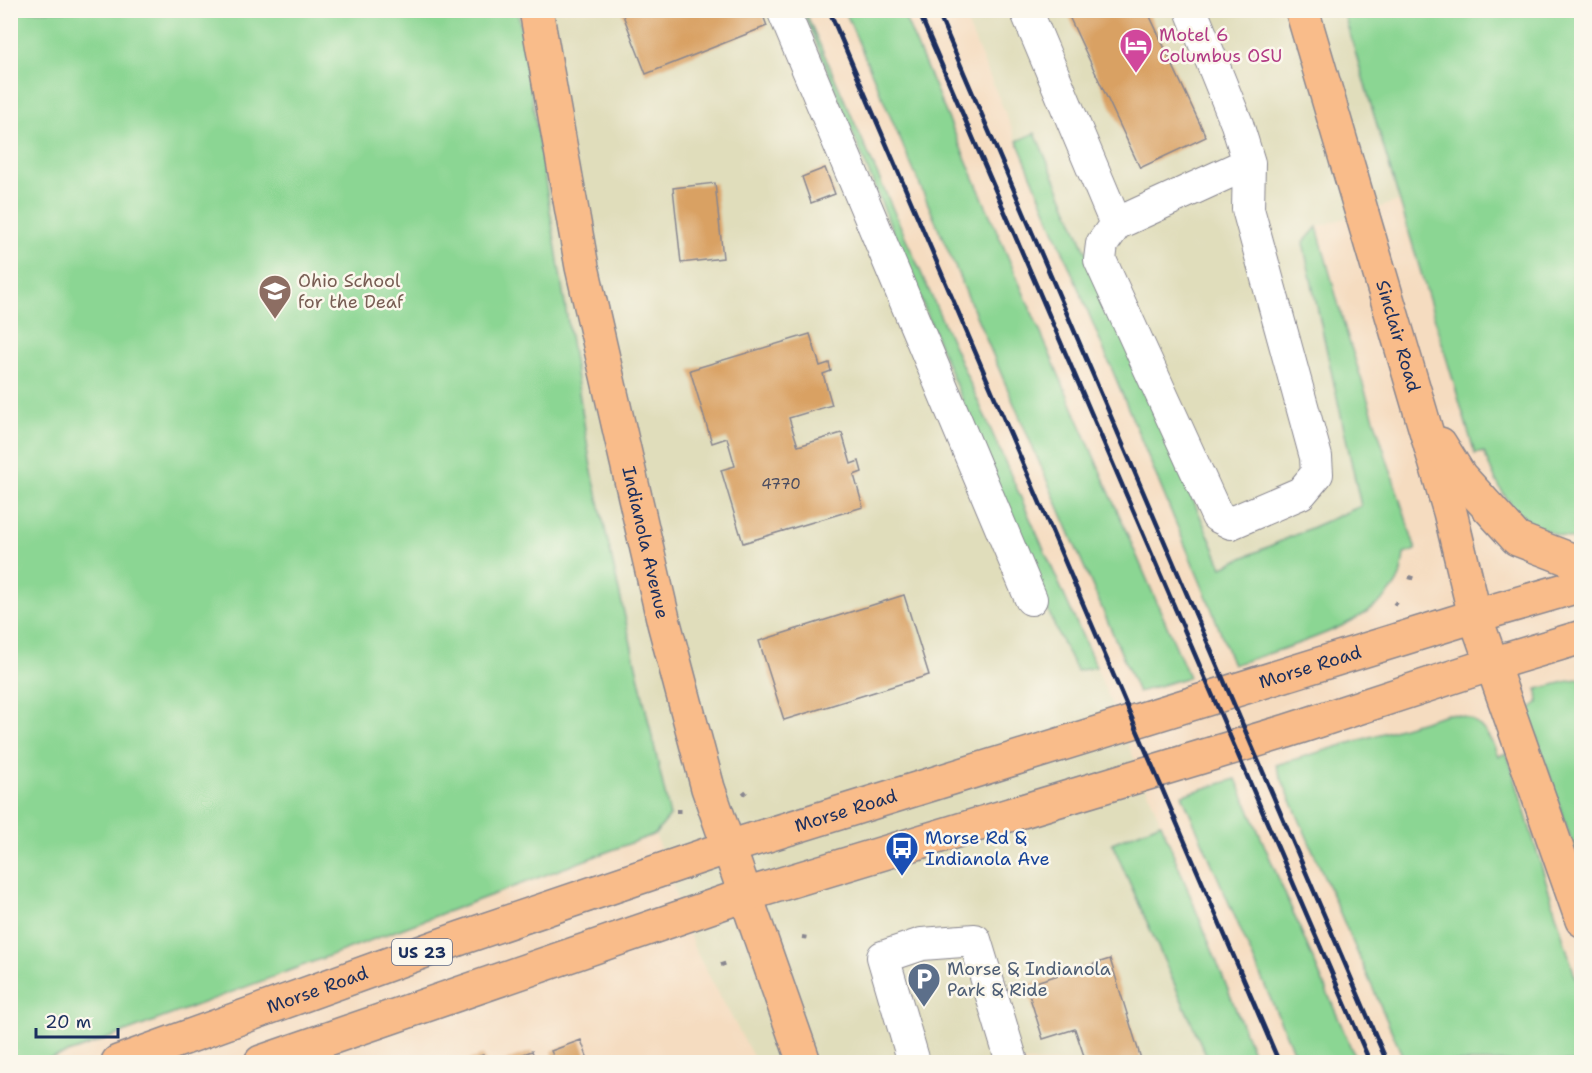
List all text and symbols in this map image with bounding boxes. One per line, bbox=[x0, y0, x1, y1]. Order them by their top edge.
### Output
place label: Motel 6 Columbus OSU bbox=[1159, 23, 1282, 68]
hotel icon: Motel 6 Columbus OSU bbox=[1118, 27, 1154, 74]
place label: Ohio School for the Deaf bbox=[298, 269, 404, 314]
school or university icon: Ohio School for the Deaf bbox=[257, 273, 293, 320]
street label: Sinclair Road bbox=[1370, 277, 1426, 395]
street label: Indianola Avenue bbox=[616, 464, 675, 621]
house number: 4770 bbox=[761, 474, 801, 494]
street label: Morse Road bbox=[1256, 640, 1364, 694]
street label: Morse Road bbox=[792, 784, 900, 838]
place label: Morse Rd & Indianola Ave bbox=[925, 826, 1050, 871]
bus stop icon: Morse Rd & Indianola Ave bbox=[884, 830, 920, 877]
road number: US 23 bbox=[392, 939, 452, 965]
place label: Morse & Indianola Park & Ride bbox=[947, 957, 1111, 1002]
street label: Morse Road bbox=[264, 961, 371, 1019]
parking icon: Morse & Indianola Park & Ride bbox=[906, 961, 942, 1008]
scale bar bbox=[36, 1001, 118, 1039]
text: 20 m bbox=[45, 1010, 91, 1034]

